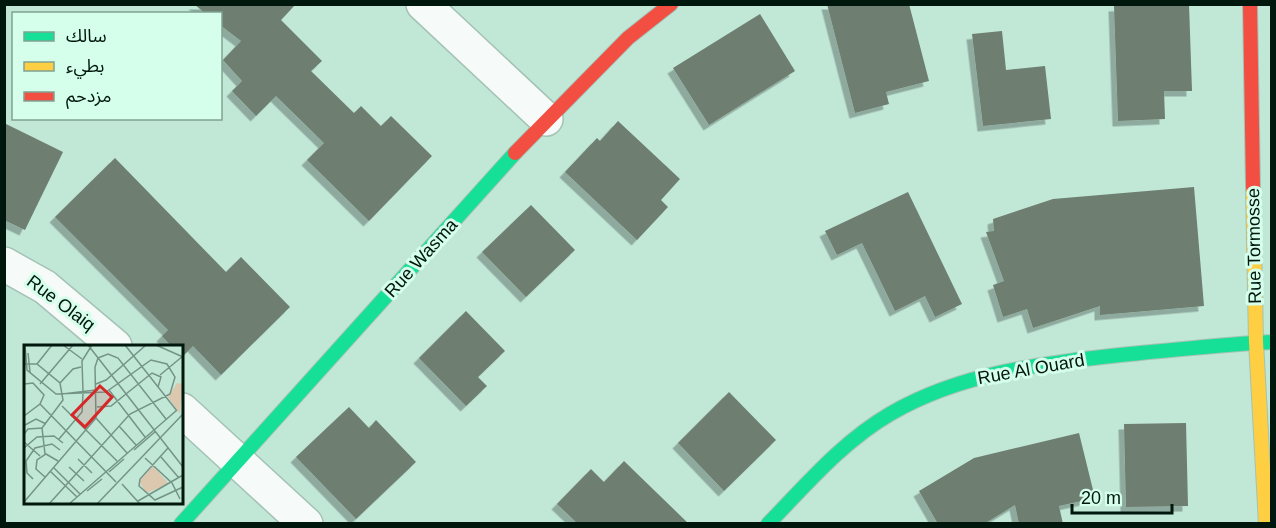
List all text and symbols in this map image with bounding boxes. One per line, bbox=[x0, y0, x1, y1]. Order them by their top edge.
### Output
legend bbox=[12, 12, 222, 120]
text: سالك bbox=[66, 26, 107, 46]
text: بطيء bbox=[66, 56, 104, 79]
text: مزدحم bbox=[66, 86, 111, 109]
street label: Rue Tormosse bbox=[1243, 188, 1265, 304]
street label: Rue Wasma bbox=[381, 214, 462, 301]
street label: Rue Olaiq bbox=[23, 271, 99, 335]
inset map bbox=[24, 345, 183, 504]
street label: Rue Al Ouard bbox=[976, 350, 1086, 388]
scale bar bbox=[1072, 477, 1172, 515]
text: 20 m bbox=[1081, 488, 1121, 508]

